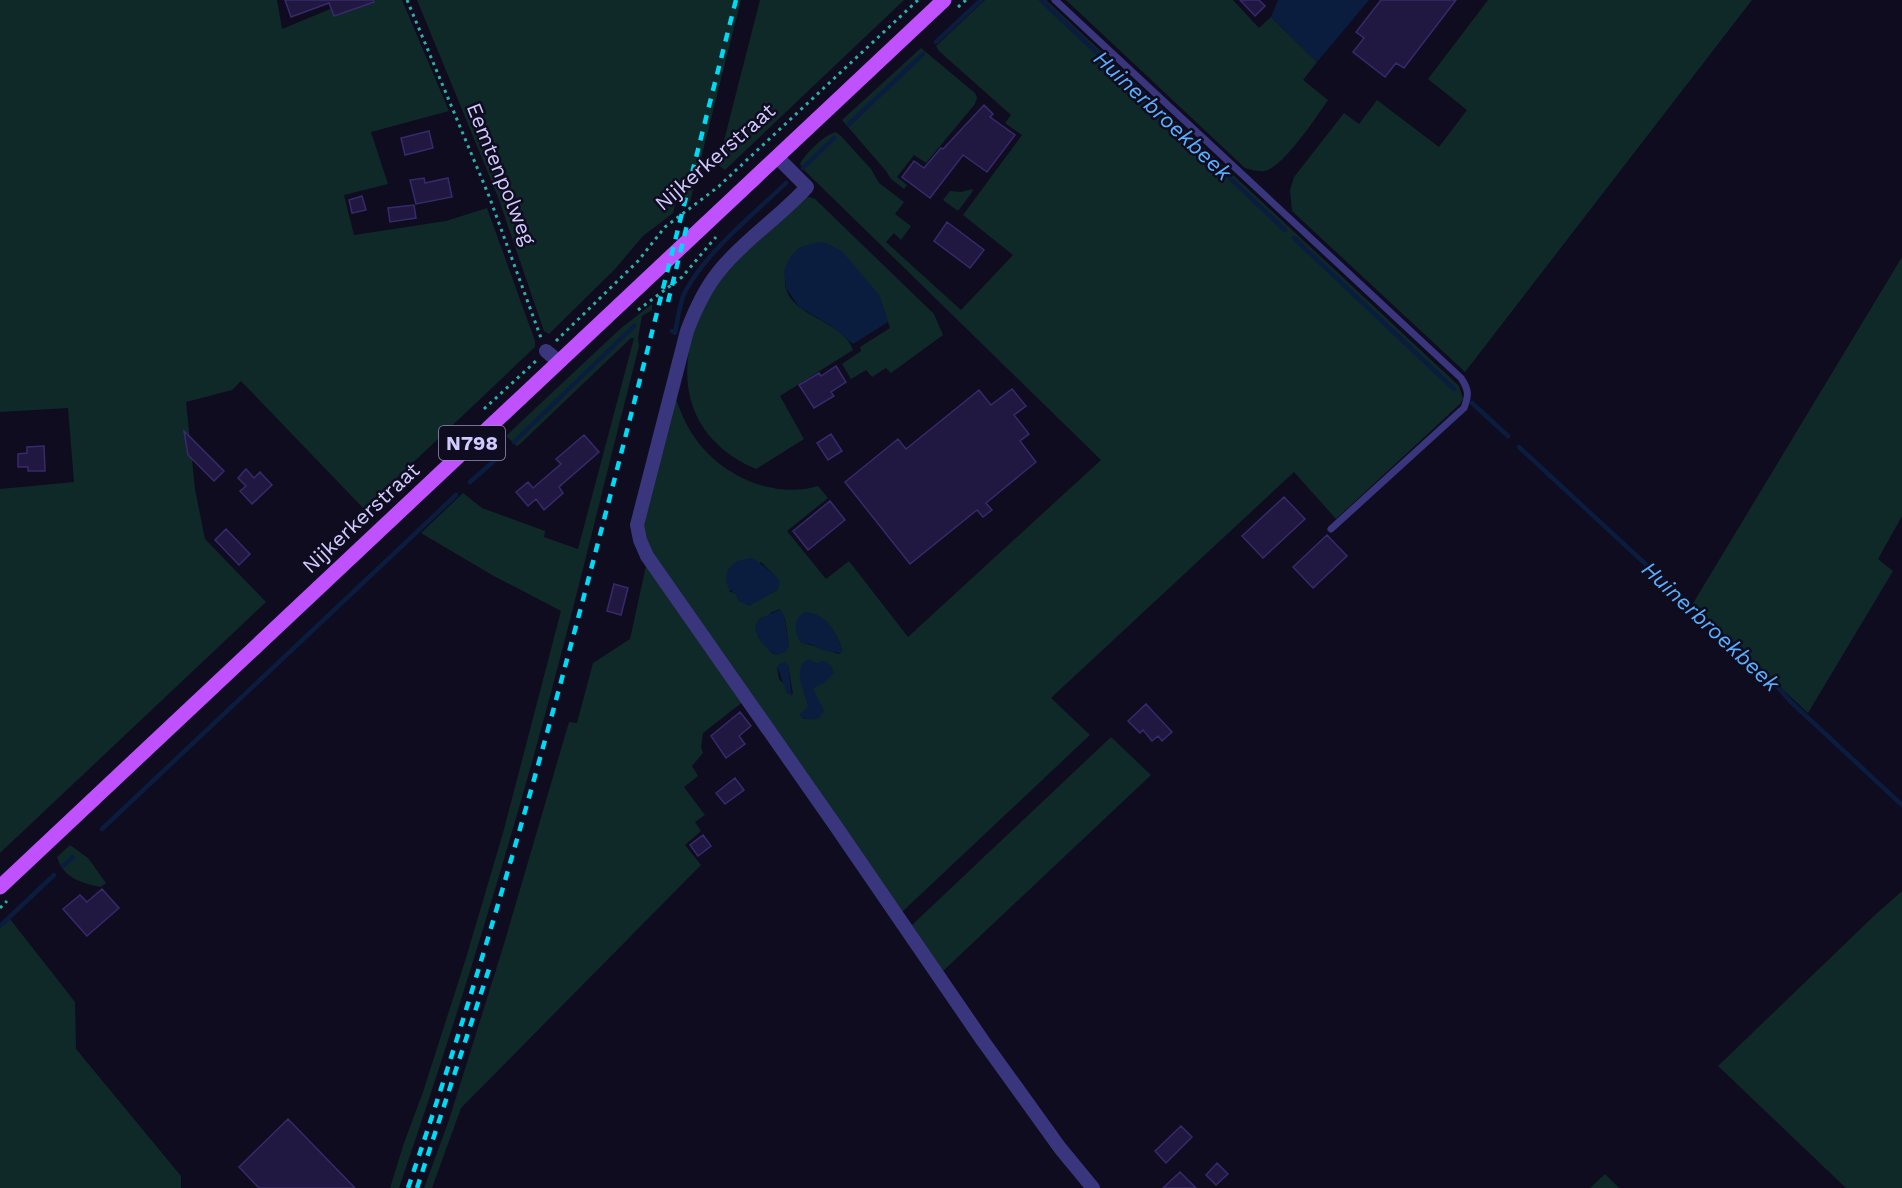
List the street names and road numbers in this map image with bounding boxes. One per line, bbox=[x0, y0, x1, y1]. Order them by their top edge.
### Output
street label: Nijkerkerstraat bbox=[650, 98, 780, 216]
street label: Eemtenpolweg bbox=[462, 99, 542, 249]
road number: N798 bbox=[439, 426, 505, 460]
street label: Nijkerkerstraat bbox=[297, 457, 424, 578]

